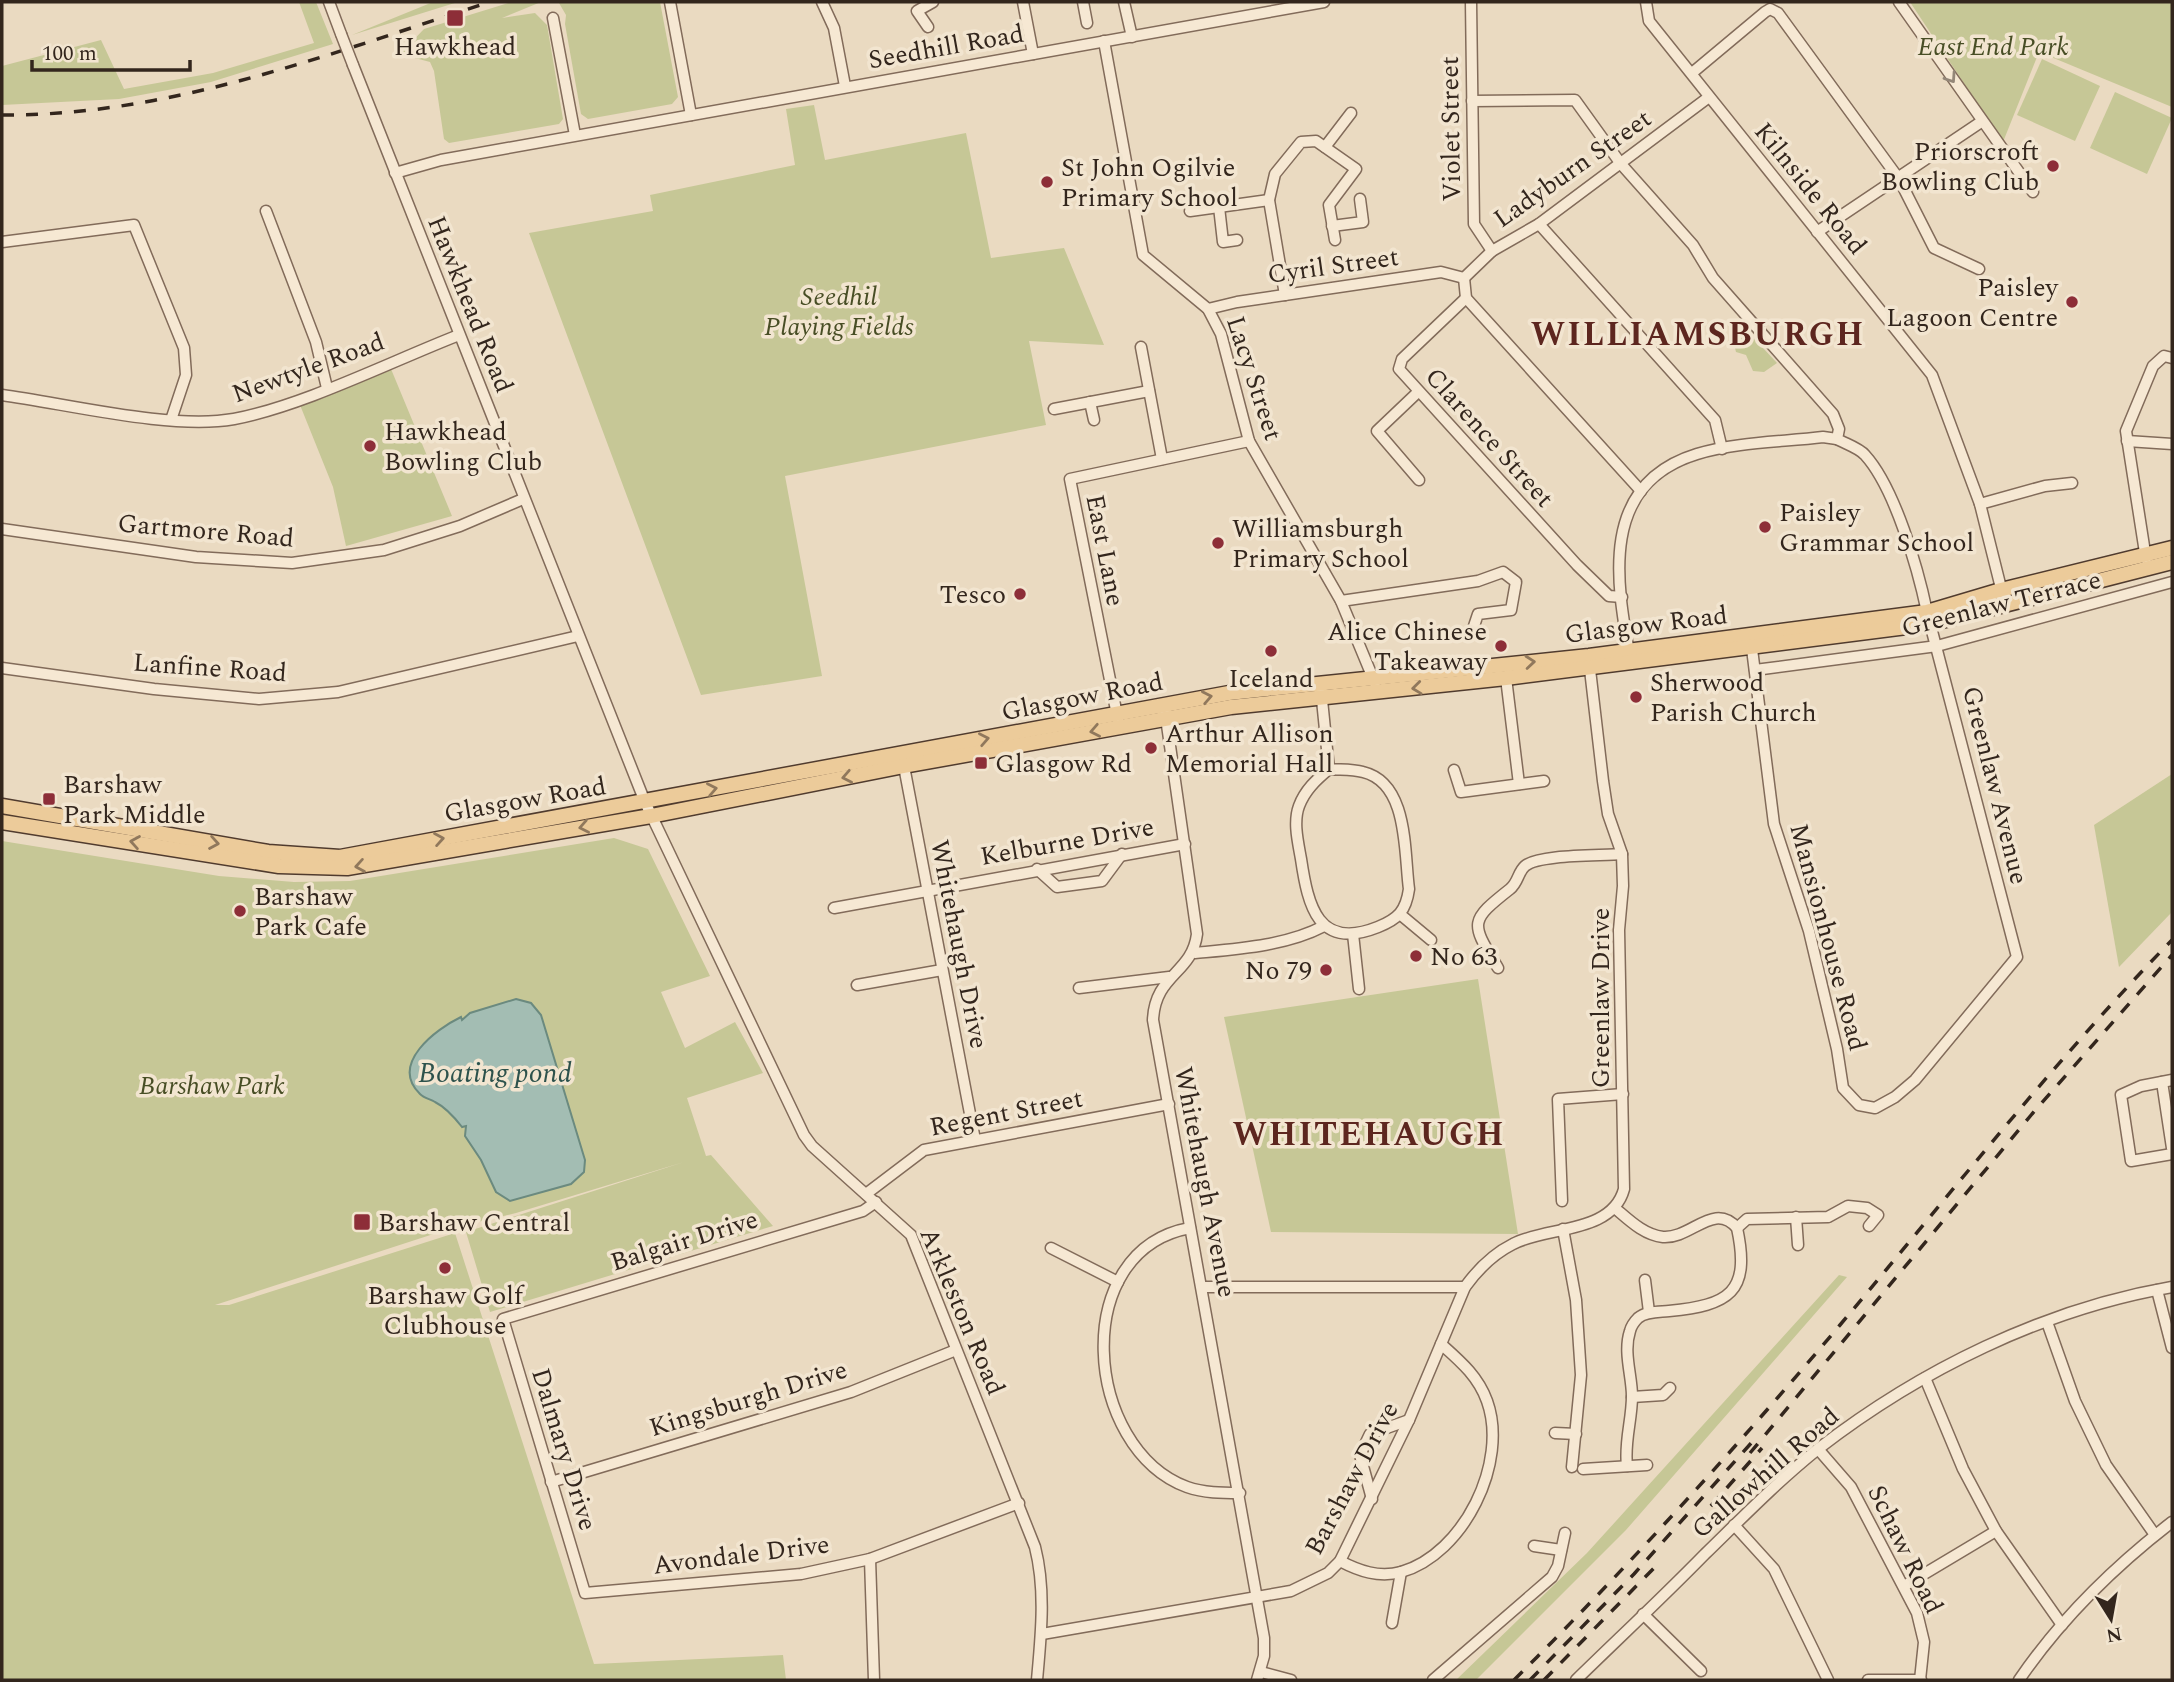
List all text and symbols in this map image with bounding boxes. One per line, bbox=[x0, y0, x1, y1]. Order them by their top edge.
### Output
marker: Hawkhead bbox=[445, 8, 465, 28]
street label: Seedhill Road bbox=[865, 14, 1027, 80]
place label: Hawkhead bbox=[394, 27, 516, 67]
park label: East End Park bbox=[1917, 27, 2069, 67]
scale bar bbox=[32, 28, 189, 72]
text: 100 m bbox=[42, 38, 97, 70]
street label: Violet Street bbox=[1430, 56, 1472, 202]
one-way arrow bbox=[1943, 71, 1956, 84]
street label: Ladyburn Street bbox=[1485, 99, 1660, 238]
street label: Kilnside Road bbox=[1744, 114, 1876, 264]
place label: Priorscroft Bowling Club bbox=[1881, 132, 2039, 202]
place label: St John Ogilvie Primary School bbox=[1061, 148, 1238, 218]
marker: Priorscroft Bowling Club bbox=[2045, 158, 2061, 174]
marker: St John Ogilvie Primary School bbox=[1039, 174, 1055, 190]
street label: Hawkhead Road bbox=[416, 210, 524, 399]
street label: Cyril Street bbox=[1265, 237, 1401, 295]
place label: Paisley Lagoon Centre bbox=[1886, 268, 2060, 338]
park label: Seedhil Playing Fields bbox=[764, 277, 914, 347]
marker: Paisley Lagoon Centre bbox=[2064, 294, 2080, 310]
district label: WILLIAMSBURGH bbox=[1531, 310, 1865, 360]
street label: Lacy Street bbox=[1215, 311, 1293, 446]
street label: Newtyle Road bbox=[226, 322, 390, 414]
street label: Clarence Street bbox=[1415, 359, 1563, 517]
place label: Hawkhead Bowling Club bbox=[384, 412, 542, 482]
marker: Hawkhead Bowling Club bbox=[362, 438, 378, 454]
street label: East Lane bbox=[1075, 491, 1135, 610]
place label: Paisley Grammar School bbox=[1779, 493, 1974, 563]
street label: Gartmore Road bbox=[116, 503, 296, 559]
place label: Williamsburgh Primary School bbox=[1232, 509, 1409, 579]
marker: Paisley Grammar School bbox=[1757, 519, 1773, 535]
marker: Williamsburgh Primary School bbox=[1210, 535, 1226, 551]
street label: Greenlaw Terrace bbox=[1897, 560, 2105, 648]
place label: Tesco bbox=[939, 575, 1006, 615]
marker: Tesco bbox=[1012, 586, 1028, 602]
street label: Glasgow Road bbox=[1562, 595, 1730, 655]
place label: Alice Chinese Takeaway bbox=[1327, 612, 1489, 682]
marker: Alice Chinese Takeaway bbox=[1493, 638, 1509, 654]
street label: Lanfine Road bbox=[132, 643, 288, 693]
marker: Iceland bbox=[1263, 643, 1279, 659]
one-way arrow bbox=[1524, 655, 1536, 670]
place label: Iceland bbox=[1228, 659, 1314, 699]
street label: Glasgow Road bbox=[998, 662, 1166, 732]
place label: Sherwood Parish Church bbox=[1650, 663, 1817, 733]
one-way arrow bbox=[1411, 680, 1423, 695]
street label: Greenlaw Avenue bbox=[1951, 682, 2039, 888]
marker: Sherwood Parish Church bbox=[1628, 689, 1644, 705]
one-way arrow bbox=[1201, 690, 1213, 705]
place label: Arthur Allison Memorial Hall bbox=[1165, 714, 1334, 784]
one-way arrow bbox=[1089, 723, 1101, 738]
one-way arrow bbox=[978, 732, 990, 747]
marker: Arthur Allison Memorial Hall bbox=[1143, 740, 1159, 756]
place label: Glasgow Rd bbox=[995, 744, 1132, 784]
marker: Glasgow Rd bbox=[973, 755, 989, 771]
place label: Barshaw Park Middle bbox=[63, 765, 205, 835]
street label: Glasgow Road bbox=[441, 766, 609, 834]
one-way arrow bbox=[841, 769, 853, 784]
one-way arrow bbox=[706, 783, 718, 798]
marker: Barshaw Park Middle bbox=[41, 791, 57, 807]
street label: Kelburne Drive bbox=[977, 807, 1157, 877]
one-way arrow bbox=[578, 819, 590, 834]
street label: Mansionhouse Road bbox=[1778, 819, 1878, 1055]
one-way arrow bbox=[433, 832, 445, 847]
one-way arrow bbox=[208, 835, 220, 850]
one-way arrow bbox=[129, 836, 141, 851]
street label: Whitehaugh Drive bbox=[919, 836, 999, 1052]
one-way arrow bbox=[354, 858, 366, 873]
place label: Barshaw Park Cafe bbox=[254, 877, 367, 947]
marker: Barshaw Park Cafe bbox=[232, 903, 248, 919]
street label: Greenlaw Drive bbox=[1581, 908, 1621, 1088]
place label: No 63 bbox=[1430, 937, 1497, 977]
marker: No 63 bbox=[1408, 948, 1424, 964]
place label: No 79 bbox=[1245, 951, 1312, 991]
marker: No 79 bbox=[1318, 962, 1334, 978]
water label: Boating pond bbox=[418, 1052, 572, 1095]
street label: Whitehaugh Avenue bbox=[1163, 1063, 1247, 1301]
park label: Barshaw Park bbox=[139, 1066, 285, 1106]
street label: Regent Street bbox=[926, 1079, 1086, 1147]
district label: WHITEHAUGH bbox=[1232, 1110, 1506, 1160]
street label: Balgair Drive bbox=[605, 1200, 763, 1282]
place label: Barshaw Central bbox=[378, 1203, 570, 1243]
marker: Barshaw Central bbox=[352, 1212, 372, 1232]
street label: Arkleston Road bbox=[909, 1221, 1015, 1401]
marker: Barshaw Golf Clubhouse bbox=[437, 1260, 453, 1276]
place label: Barshaw Golf Clubhouse bbox=[367, 1276, 525, 1346]
street label: Kingsburgh Drive bbox=[644, 1350, 852, 1448]
street label: Dalmary Drive bbox=[520, 1363, 608, 1536]
street label: Barshaw Drive bbox=[1295, 1395, 1409, 1562]
street label: Gallowhill Road bbox=[1683, 1397, 1849, 1549]
street label: Schaw Road bbox=[1857, 1478, 1954, 1621]
street label: Avondale Drive bbox=[651, 1524, 832, 1586]
north arrow bbox=[2076, 1584, 2146, 1654]
text: N bbox=[2104, 1619, 2124, 1650]

